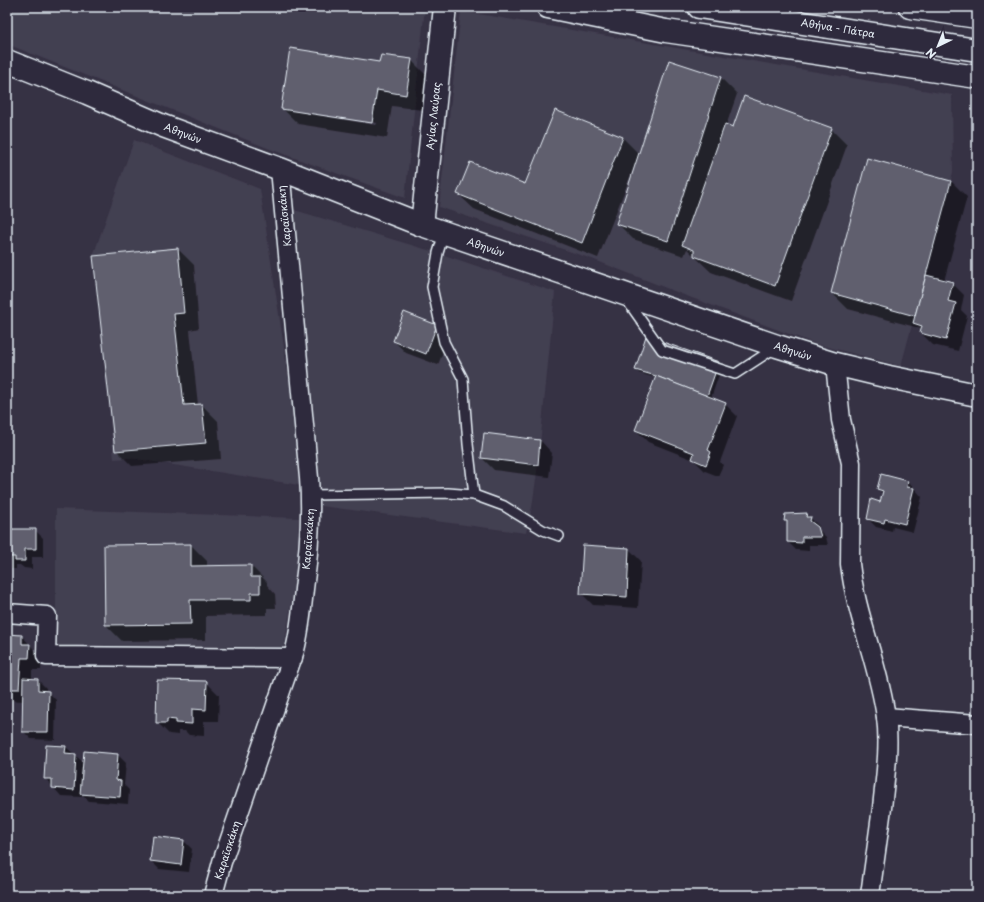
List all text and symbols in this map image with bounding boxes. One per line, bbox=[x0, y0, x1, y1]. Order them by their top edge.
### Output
street label: Αθήνα - Πάτρα bbox=[800, 14, 877, 42]
north arrow bbox=[918, 26, 958, 66]
text: N bbox=[922, 44, 940, 63]
street label: Αγίας Λαύρας bbox=[421, 81, 445, 151]
street label: Αθηνών bbox=[162, 119, 204, 147]
street label: Καραϊσκάκη bbox=[273, 185, 294, 247]
street label: Αθηνών bbox=[465, 233, 507, 260]
street label: Αθηνών bbox=[772, 337, 814, 364]
street label: Καραϊσκάκη bbox=[298, 508, 317, 570]
street label: Καραϊσκάκη bbox=[210, 818, 243, 881]

